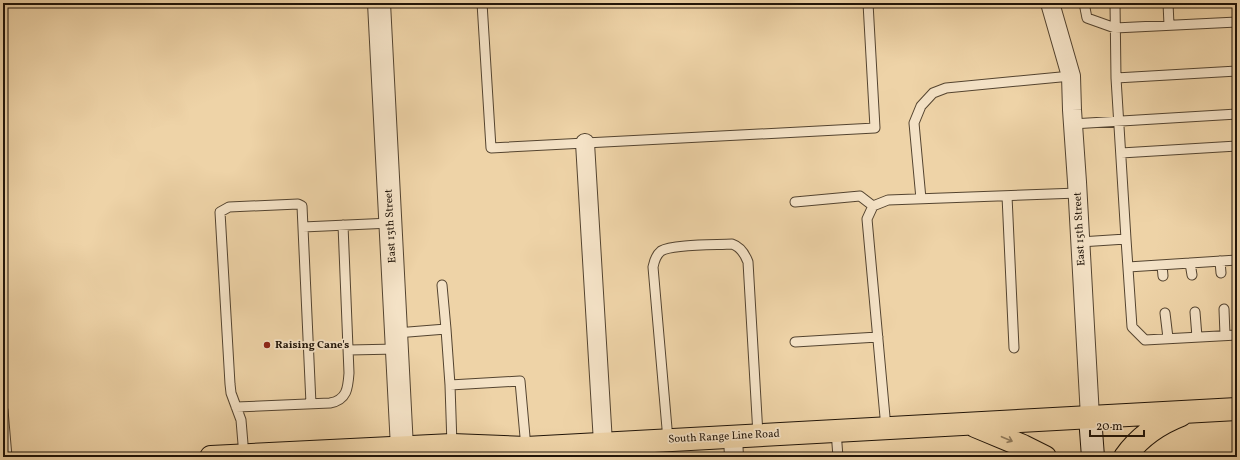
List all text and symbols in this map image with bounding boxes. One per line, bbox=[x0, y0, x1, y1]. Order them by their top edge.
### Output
street label: East 13th Street bbox=[382, 188, 400, 263]
street label: East 15th Street bbox=[1071, 192, 1089, 266]
place label: Raising Cane's bbox=[275, 338, 349, 353]
marker: Raising Cane's bbox=[262, 340, 272, 350]
scale bar bbox=[1090, 412, 1144, 438]
text: 20 m bbox=[1096, 419, 1123, 435]
street label: South Range Line Road bbox=[668, 427, 780, 447]
one-way arrow bbox=[1000, 436, 1012, 443]

